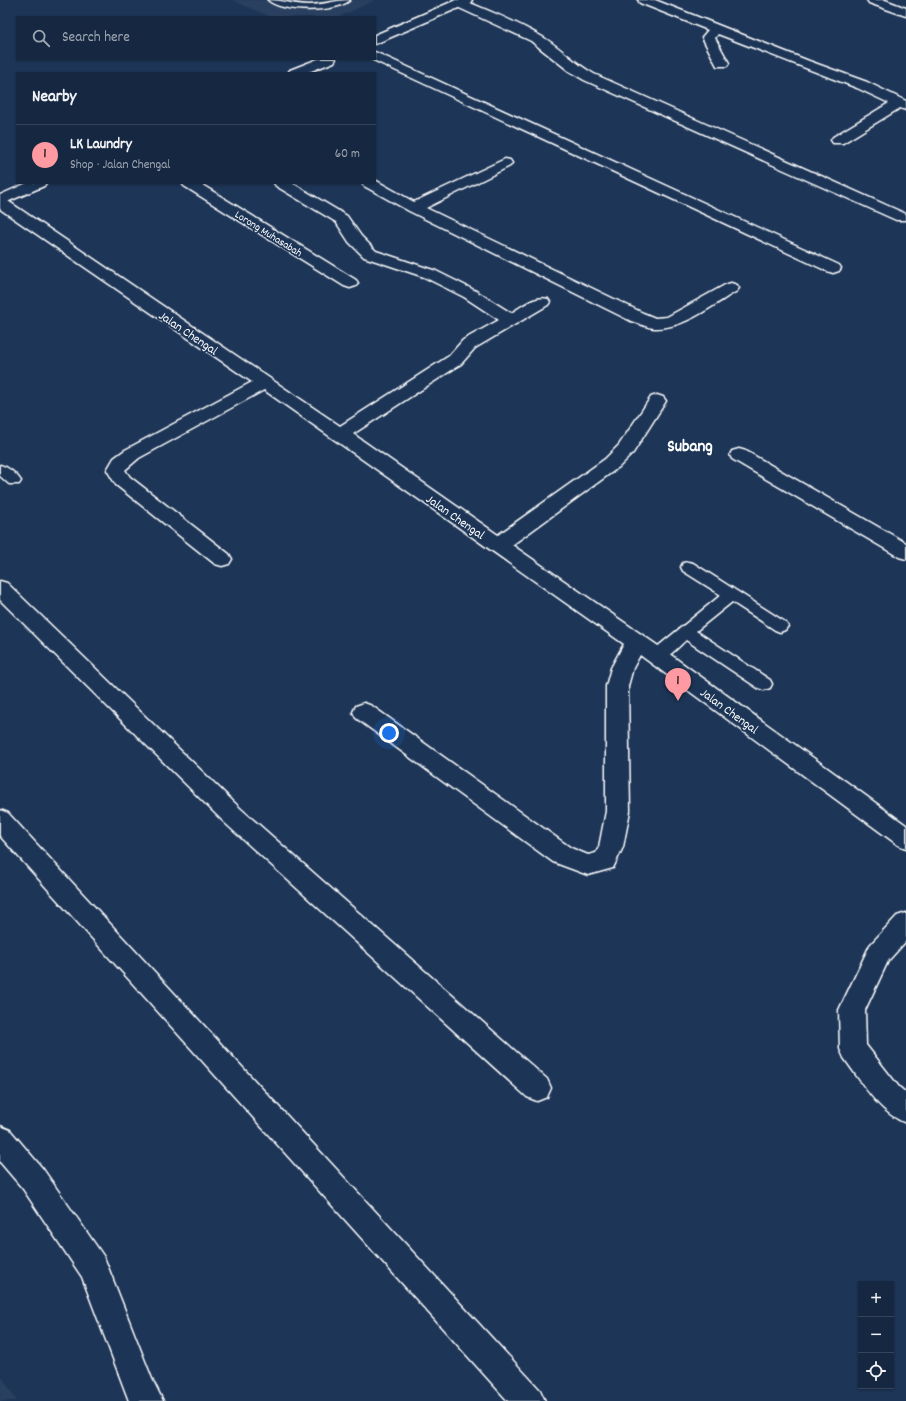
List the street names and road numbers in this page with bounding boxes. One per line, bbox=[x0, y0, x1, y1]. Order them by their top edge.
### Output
street label: Lorong Muhasabah bbox=[231, 208, 305, 262]
street label: Jalan Chengal bbox=[154, 307, 221, 361]
street label: Jalan Chengal bbox=[421, 491, 488, 545]
street label: Jalan Chengal bbox=[695, 684, 762, 740]

